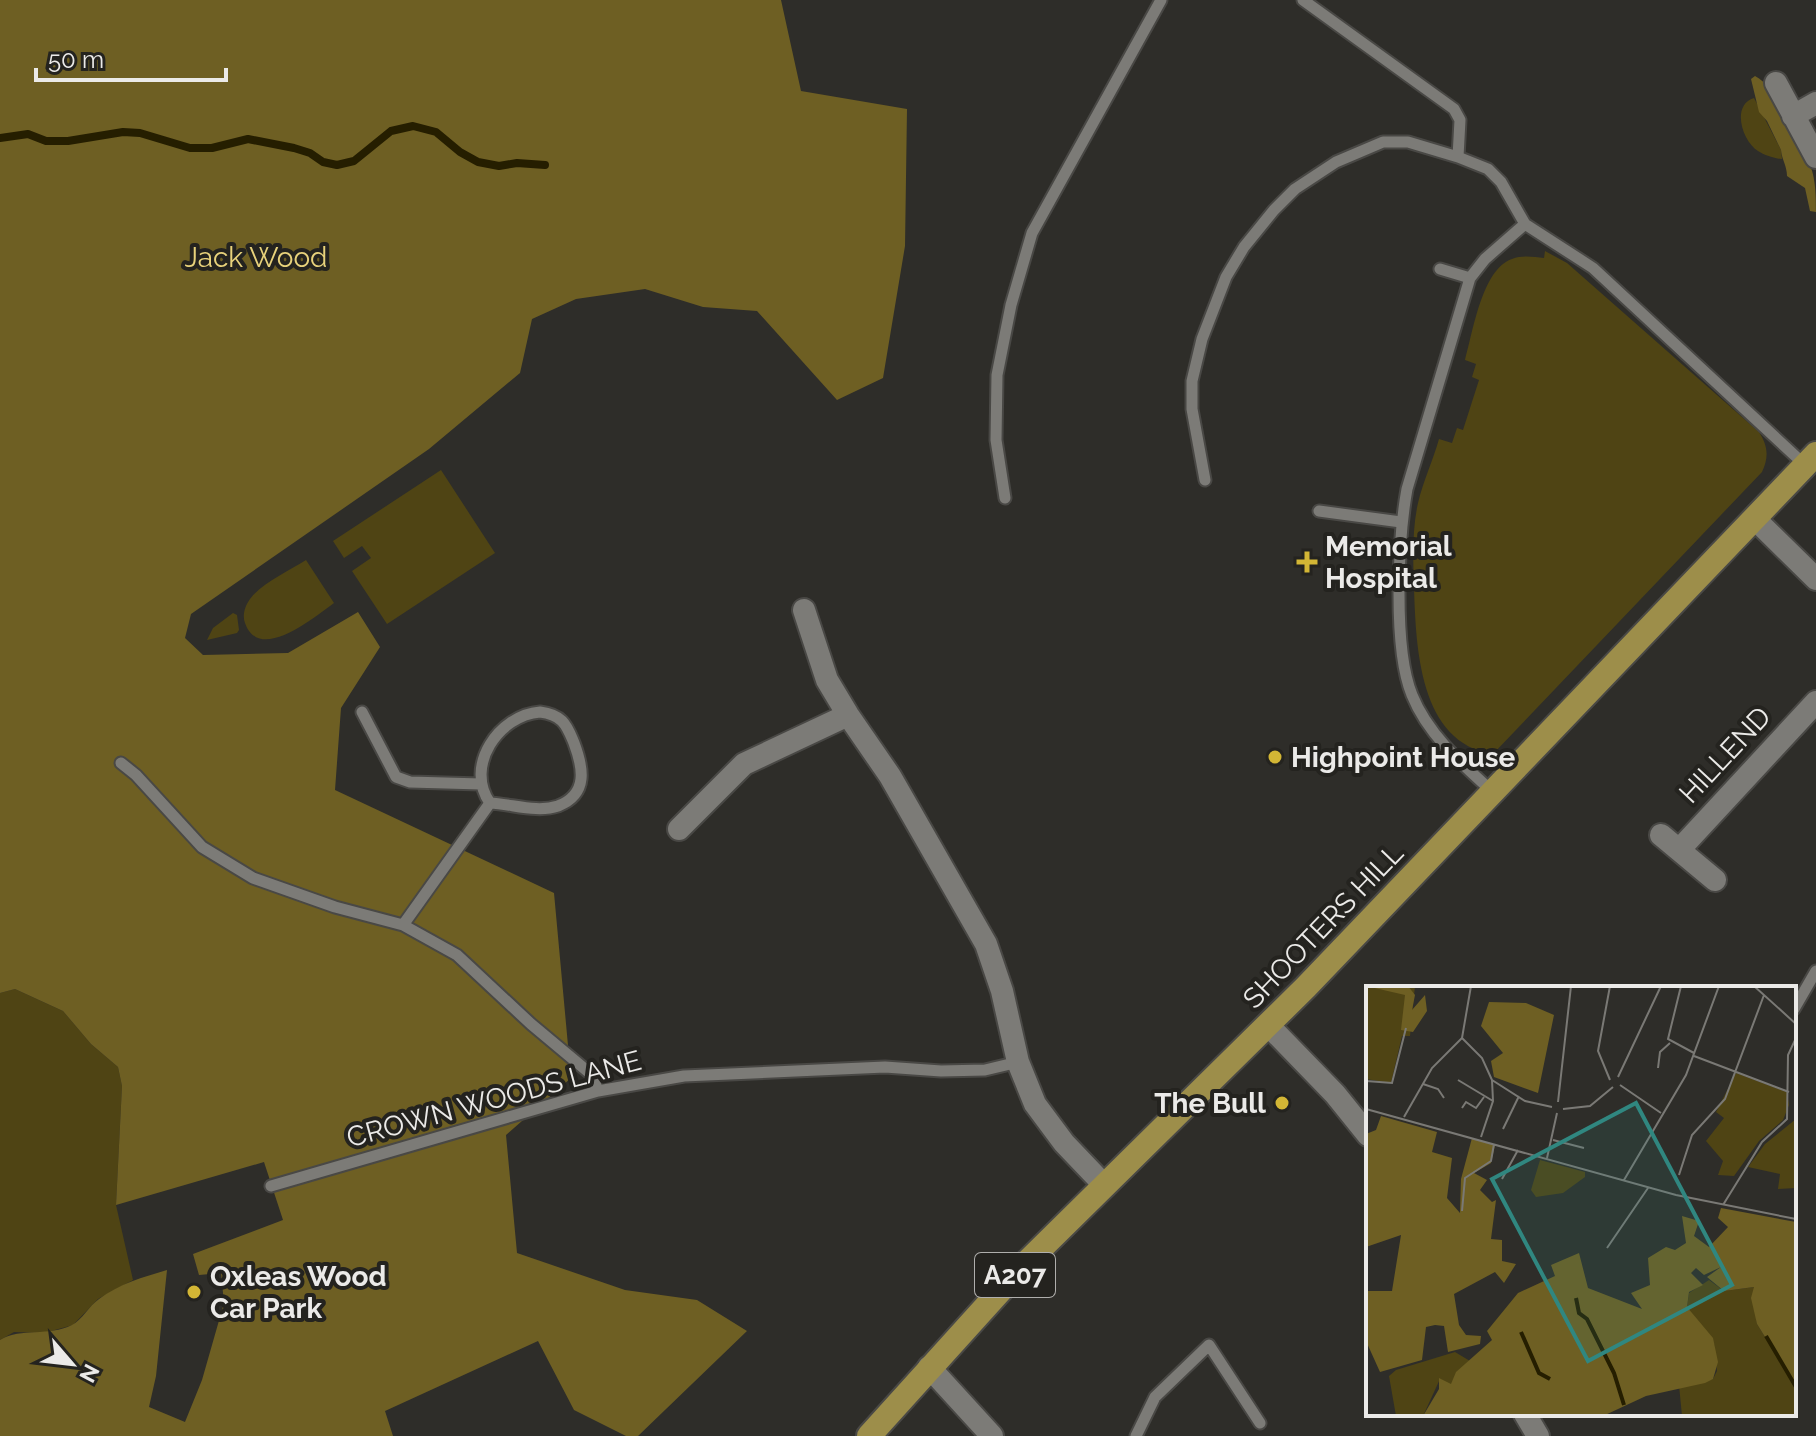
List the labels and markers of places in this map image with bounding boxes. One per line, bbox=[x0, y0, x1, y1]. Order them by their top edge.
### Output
place label: Memorial Hospital bbox=[1325, 530, 1452, 595]
marker: Memorial Hospital bbox=[1296, 551, 1318, 573]
place label: Highpoint House bbox=[1291, 741, 1516, 774]
marker: Highpoint House bbox=[1266, 748, 1284, 766]
place label: The Bull bbox=[1154, 1087, 1266, 1120]
marker: The Bull bbox=[1273, 1094, 1291, 1112]
place label: Oxleas Wood Car Park bbox=[210, 1260, 387, 1325]
marker: Oxleas Wood Car Park bbox=[185, 1283, 203, 1301]

